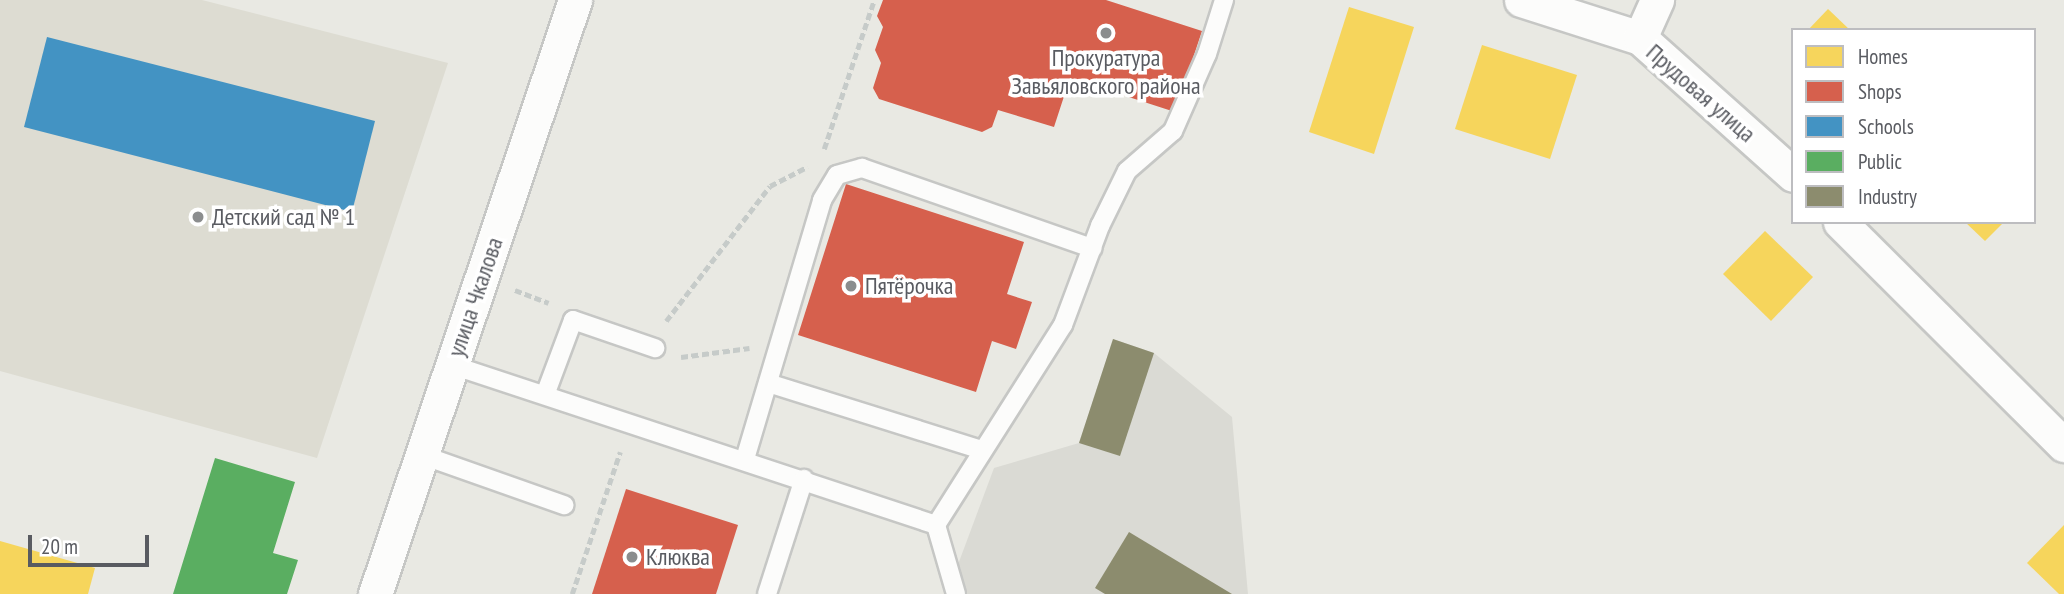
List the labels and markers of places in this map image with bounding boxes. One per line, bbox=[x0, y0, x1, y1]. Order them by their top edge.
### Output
marker: Прокуратура Завьяловского района bbox=[1098, 25, 1114, 41]
place label: Прокуратура Завьяловского района bbox=[1011, 44, 1201, 100]
place label: Детский сад № 1 bbox=[212, 203, 355, 231]
marker: Детский сад № 1 bbox=[190, 209, 206, 225]
place label: Пятёрочка bbox=[865, 272, 953, 300]
marker: Пятёрочка bbox=[843, 278, 859, 294]
place label: Клюква bbox=[646, 543, 710, 571]
marker: Клюква bbox=[624, 549, 640, 565]

